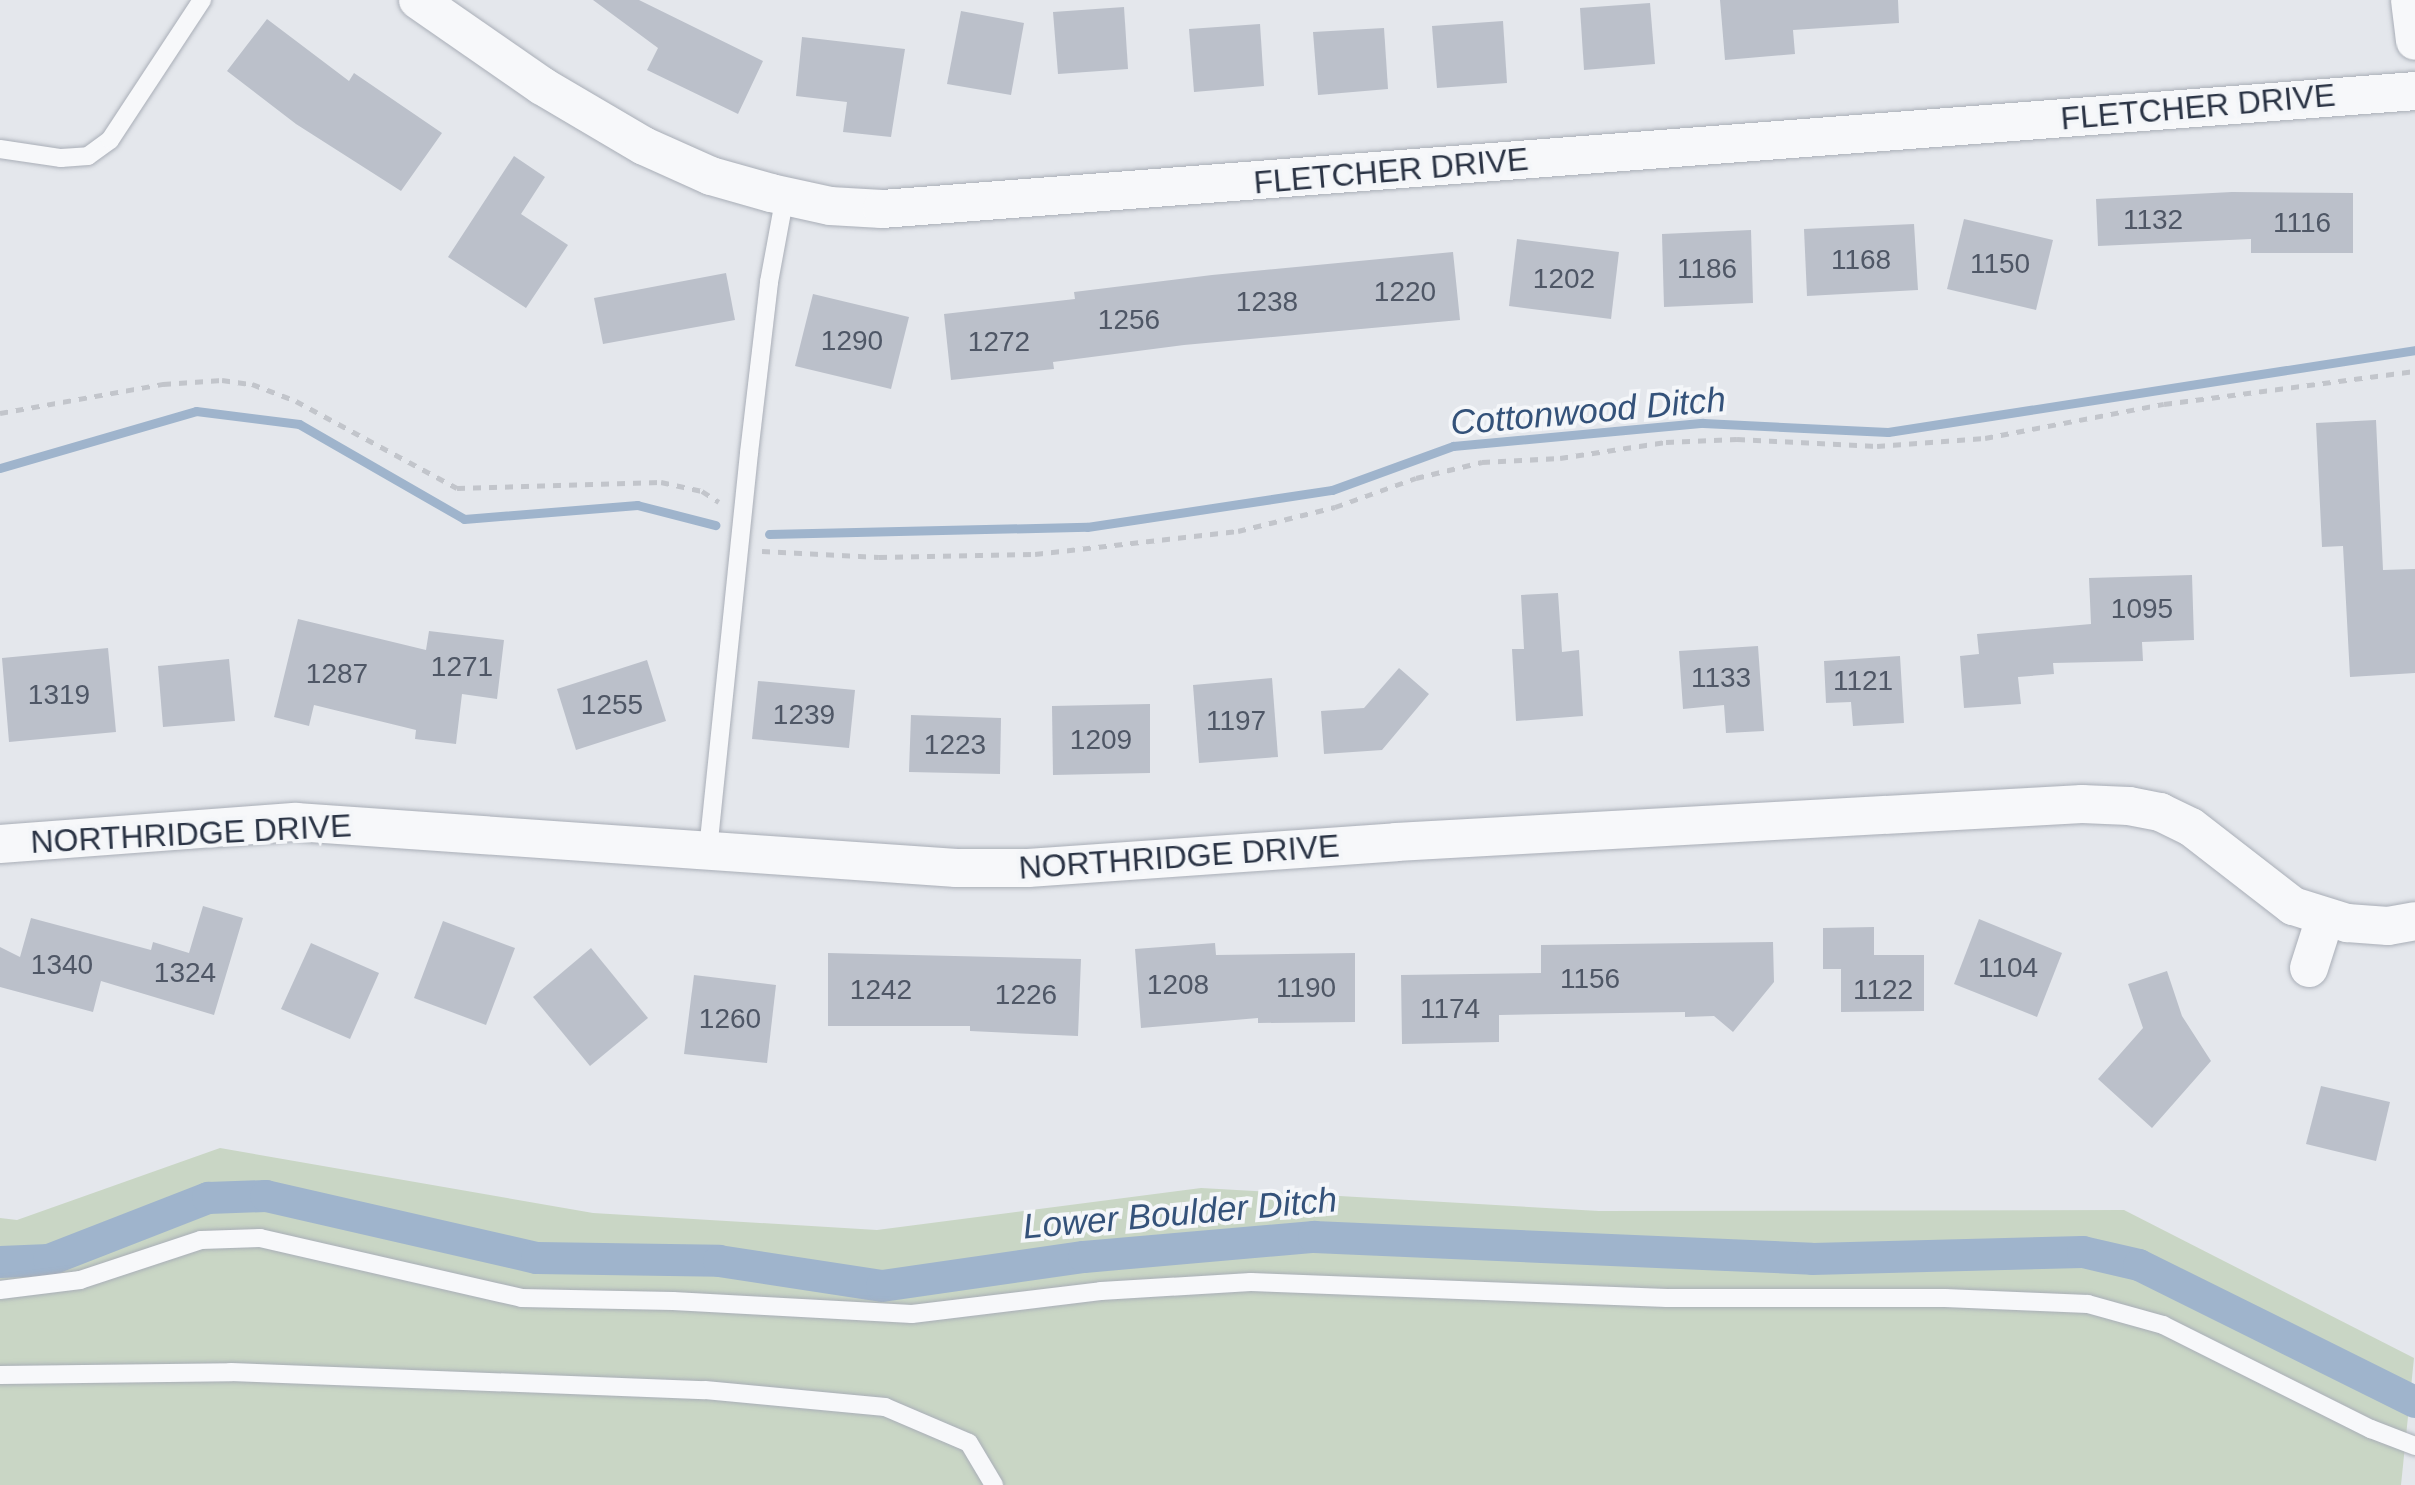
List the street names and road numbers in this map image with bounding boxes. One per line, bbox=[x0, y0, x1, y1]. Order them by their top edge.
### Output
street label: FLETCHER DRIVE bbox=[2059, 76, 2337, 138]
street label: FLETCHER DRIVE bbox=[1252, 140, 1530, 202]
street label: NORTHRIDGE DRIVE bbox=[30, 806, 352, 862]
street label: NORTHRIDGE DRIVE bbox=[1017, 827, 1341, 887]

